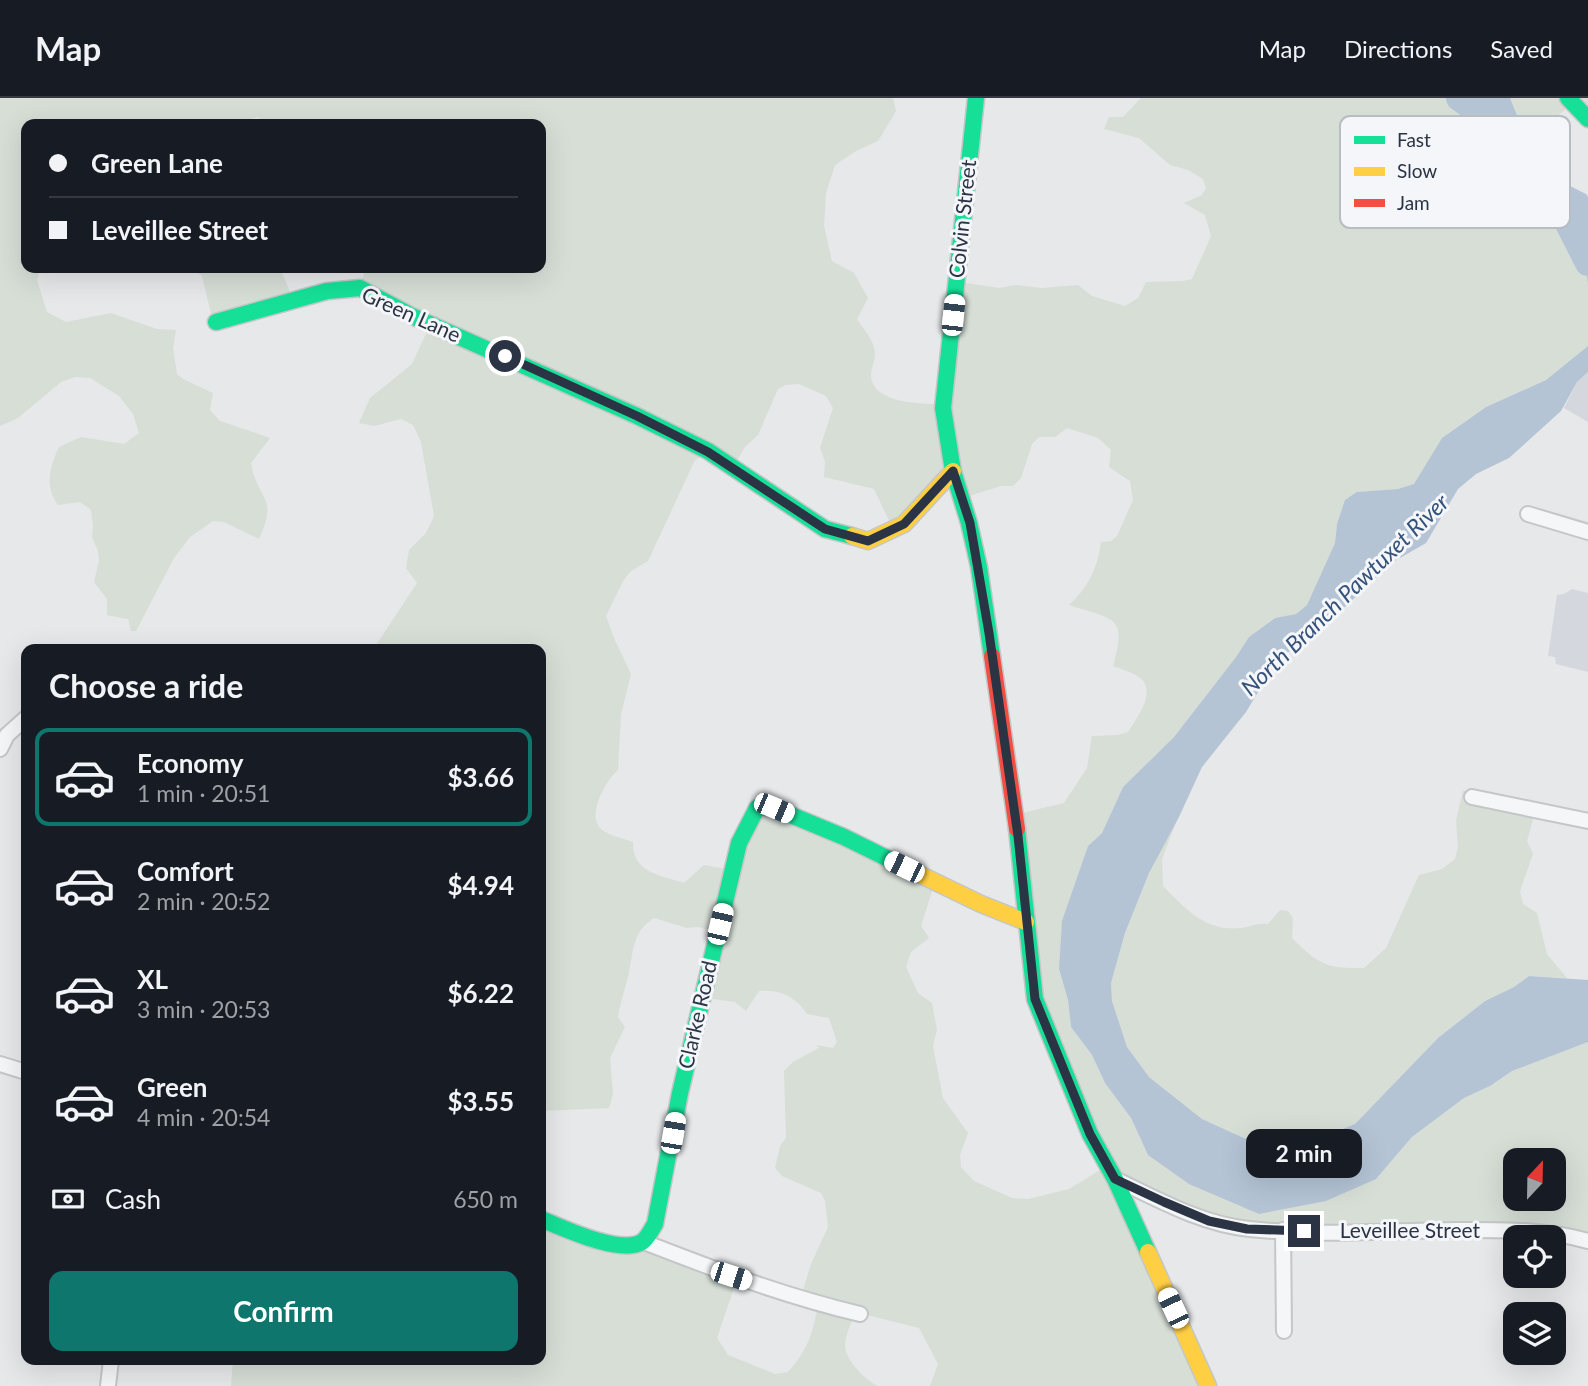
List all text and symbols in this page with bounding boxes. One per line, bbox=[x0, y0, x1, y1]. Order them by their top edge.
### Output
text: Map bbox=[35, 28, 101, 68]
text: Map bbox=[1259, 34, 1306, 63]
text: Directions bbox=[1344, 34, 1452, 63]
text: Saved bbox=[1490, 34, 1553, 63]
legend bbox=[1340, 116, 1570, 228]
text: Fast bbox=[1397, 128, 1431, 151]
text: Green Lane bbox=[91, 147, 223, 179]
street label: Colvin Street bbox=[943, 158, 980, 279]
text: Slow bbox=[1397, 159, 1437, 182]
text: Jam bbox=[1397, 191, 1430, 214]
text: Leveillee Street bbox=[91, 214, 268, 246]
street label: Green Lane bbox=[358, 281, 465, 347]
car bbox=[941, 293, 966, 337]
route start bbox=[489, 340, 521, 372]
water label: North Branch Pawtuxet River bbox=[1235, 487, 1455, 701]
text: Choose a ride bbox=[49, 666, 243, 705]
icon: car bbox=[53, 746, 116, 809]
text: Economy bbox=[137, 747, 243, 779]
text: $3.66 bbox=[448, 761, 514, 793]
text: 1 min · 20:51 bbox=[137, 779, 270, 807]
car bbox=[751, 790, 798, 826]
car bbox=[881, 848, 928, 886]
icon: car bbox=[53, 854, 116, 917]
text: Comfort bbox=[137, 855, 234, 887]
text: $4.94 bbox=[448, 869, 514, 901]
text: 2 min · 20:52 bbox=[137, 887, 270, 915]
car bbox=[706, 901, 735, 947]
street label: Clarke Road bbox=[672, 958, 721, 1071]
icon: car bbox=[53, 962, 116, 1025]
text: XL bbox=[137, 963, 168, 995]
text: $6.22 bbox=[448, 977, 514, 1009]
text: 3 min · 20:53 bbox=[137, 995, 270, 1023]
icon: car bbox=[53, 1070, 116, 1133]
text: Green bbox=[137, 1071, 207, 1103]
text: $3.55 bbox=[448, 1085, 514, 1117]
text: 4 min · 20:54 bbox=[137, 1103, 270, 1131]
car bbox=[660, 1110, 687, 1156]
callout: 2 min bbox=[1246, 1130, 1362, 1178]
text: 2 min bbox=[1275, 1139, 1333, 1167]
north arrow bbox=[1503, 1148, 1566, 1211]
map controls bbox=[1503, 1148, 1566, 1365]
icon: cash bbox=[49, 1180, 87, 1218]
text: Cash bbox=[105, 1183, 161, 1215]
text: 650 m bbox=[453, 1185, 518, 1213]
route end bbox=[1288, 1215, 1320, 1247]
street label: Leveillee Street bbox=[1340, 1217, 1481, 1242]
button: locate bbox=[1503, 1225, 1566, 1288]
car bbox=[708, 1260, 755, 1292]
button: Confirm bbox=[49, 1271, 518, 1351]
car bbox=[1155, 1285, 1192, 1331]
button: layers bbox=[1503, 1302, 1566, 1365]

